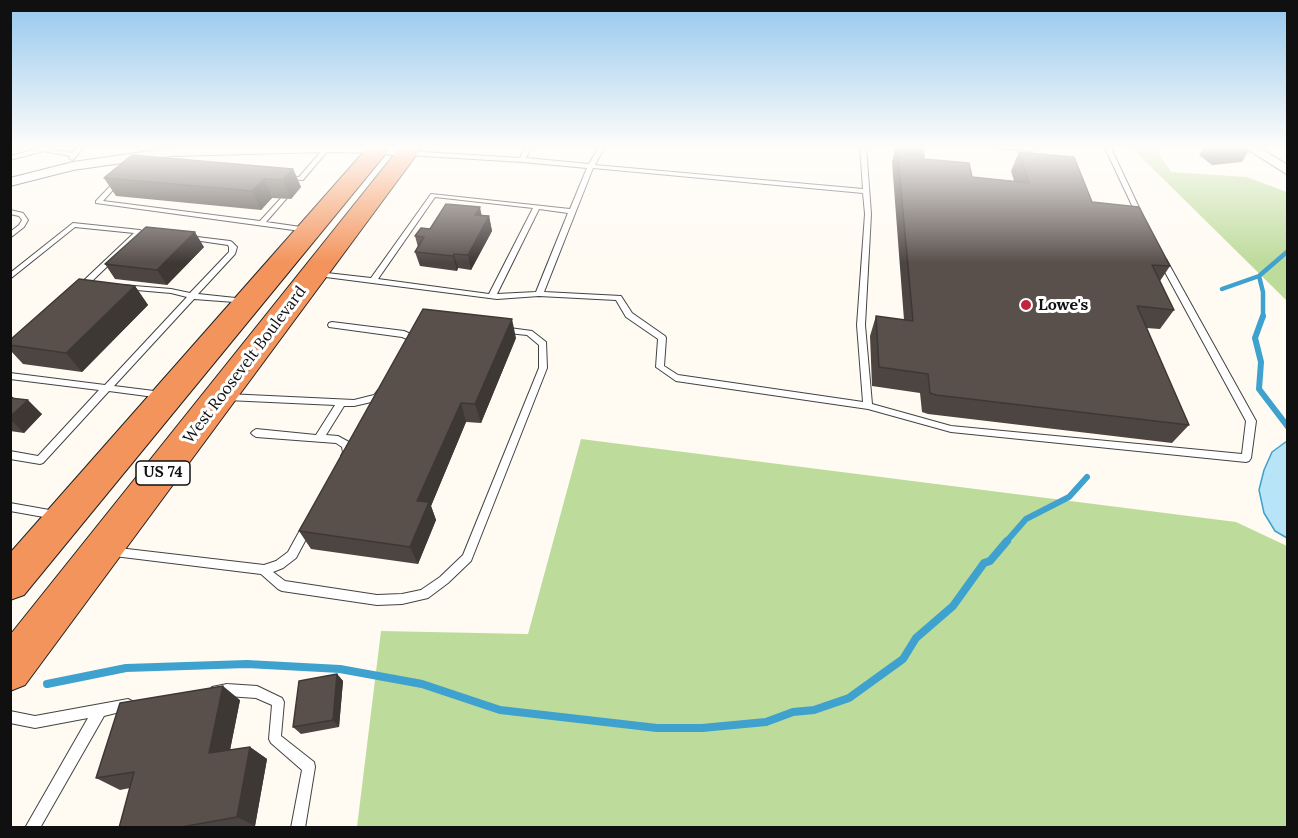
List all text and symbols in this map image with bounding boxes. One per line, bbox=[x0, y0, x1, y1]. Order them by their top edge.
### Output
street label: West Roosevelt Boulevard bbox=[179, 282, 311, 448]
place label: Lowe's bbox=[1038, 295, 1088, 315]
marker: Lowe's bbox=[1019, 298, 1033, 312]
road number: US 74 bbox=[136, 461, 190, 485]

